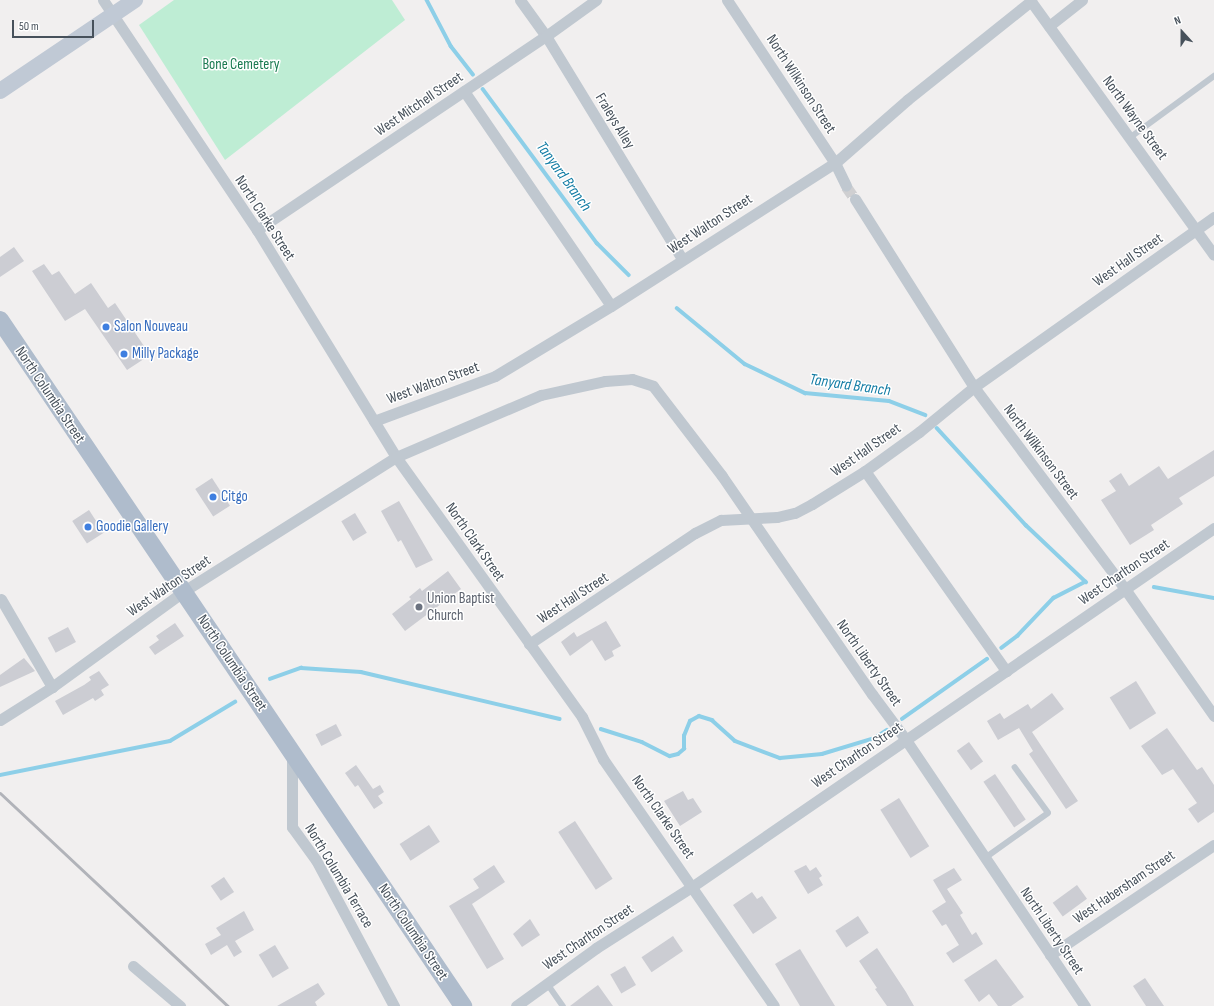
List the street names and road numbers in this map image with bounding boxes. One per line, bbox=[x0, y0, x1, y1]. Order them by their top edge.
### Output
street label: North Wilkinson Street bbox=[762, 31, 840, 137]
street label: West Mitchell Street bbox=[372, 68, 466, 140]
street label: North Wayne Street bbox=[1099, 73, 1171, 163]
street label: Fraleys Alley bbox=[591, 90, 639, 152]
street label: North Clarke Street bbox=[231, 172, 299, 264]
street label: West Walton Street bbox=[664, 190, 756, 258]
street label: West Hall Street bbox=[1090, 229, 1166, 291]
street label: North Columbia Street bbox=[11, 343, 89, 447]
street label: West Walton Street bbox=[384, 358, 482, 408]
street label: North Wilkinson Street bbox=[999, 401, 1083, 503]
street label: West Hall Street bbox=[828, 419, 904, 481]
street label: North Clark Street bbox=[441, 499, 509, 585]
street label: West Charlton Street bbox=[1075, 535, 1173, 609]
street label: West Walton Street bbox=[124, 551, 214, 621]
street label: West Hall Street bbox=[534, 568, 612, 628]
street label: North Columbia Street bbox=[193, 611, 271, 715]
street label: North Liberty Street bbox=[833, 616, 905, 710]
street label: West Charlton Street bbox=[808, 718, 906, 792]
street label: North Clarke Street bbox=[628, 772, 698, 862]
street label: North Columbia Terrace bbox=[301, 821, 377, 931]
street label: West Habersham Street bbox=[1070, 846, 1178, 928]
street label: North Columbia Street bbox=[374, 880, 452, 984]
street label: North Liberty Street bbox=[1016, 884, 1088, 978]
street label: West Charlton Street bbox=[539, 900, 637, 974]

